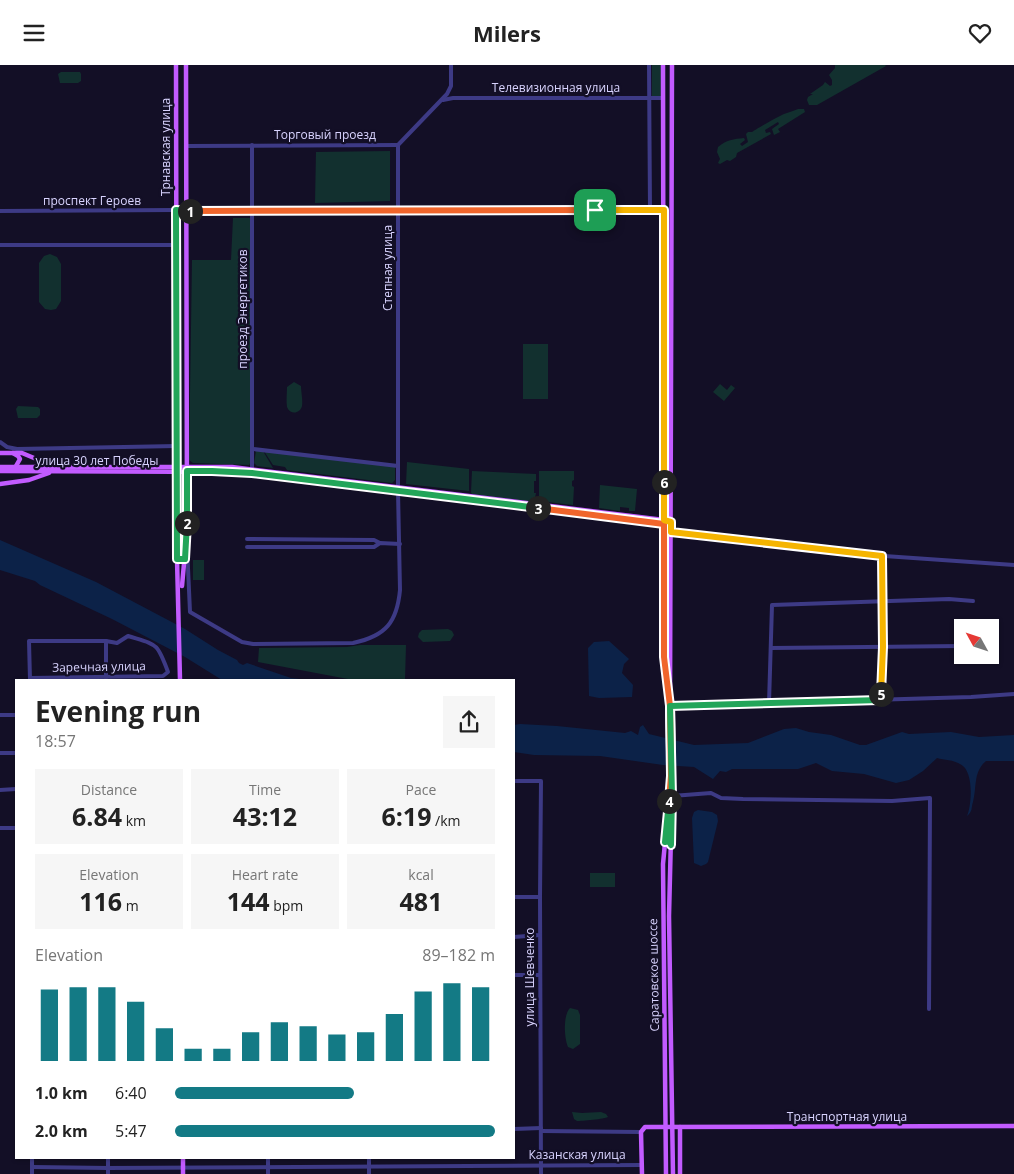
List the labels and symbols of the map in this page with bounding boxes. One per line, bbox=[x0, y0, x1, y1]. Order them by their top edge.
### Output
street label: Телевизионная улица bbox=[492, 79, 620, 96]
street label: Трнавская улица bbox=[157, 98, 174, 196]
street label: Торговый проезд bbox=[274, 126, 376, 143]
pin bbox=[574, 189, 616, 231]
street label: проспект Героев bbox=[43, 192, 141, 209]
pin: 1 bbox=[178, 199, 202, 223]
street label: Степная улица bbox=[379, 225, 396, 311]
street label: проезд Энергетиков bbox=[234, 249, 251, 369]
street label: улица 30 лет Победы bbox=[36, 452, 158, 469]
pin: 6 bbox=[652, 469, 676, 495]
pin: 3 bbox=[526, 495, 550, 521]
pin: 2 bbox=[174, 511, 200, 535]
north arrow bbox=[954, 619, 999, 664]
street label: Заречная улица bbox=[52, 657, 146, 676]
pin: 5 bbox=[868, 681, 894, 707]
pin: 4 bbox=[656, 789, 682, 813]
street label: Саратовское шоссе bbox=[644, 918, 663, 1032]
street label: улица Шевченко bbox=[521, 928, 538, 1026]
street label: Транспортная улица bbox=[787, 1108, 907, 1125]
street label: Казанская улица bbox=[528, 1146, 626, 1163]

